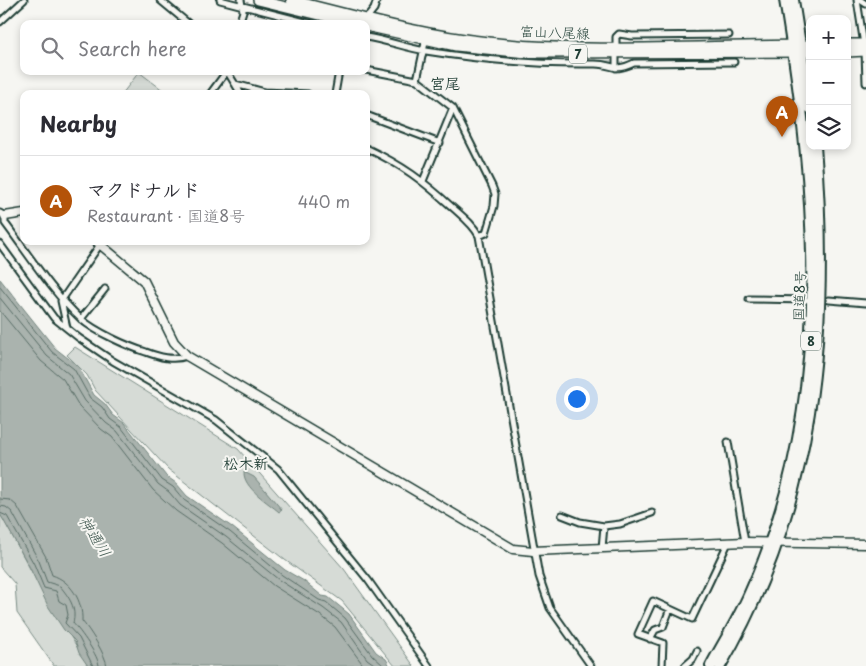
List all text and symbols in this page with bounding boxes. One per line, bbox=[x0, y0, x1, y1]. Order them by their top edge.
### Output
map controls bbox=[806, 15, 851, 150]
button: + bbox=[806, 15, 851, 60]
search box bbox=[20, 20, 370, 75]
street label: 富山八尾線 bbox=[520, 20, 590, 44]
icon: search bbox=[38, 34, 66, 62]
text: Search here bbox=[78, 34, 187, 62]
road number: 7 bbox=[569, 44, 587, 64]
button: − bbox=[806, 60, 851, 105]
district label: 宮尾 bbox=[430, 71, 460, 94]
pin: A bbox=[766, 96, 798, 137]
button: layers bbox=[806, 105, 851, 150]
text: Nearby bbox=[40, 107, 117, 139]
text: マクドナルド bbox=[87, 175, 200, 203]
text: A bbox=[50, 189, 62, 213]
text: 440 m bbox=[298, 189, 350, 213]
text: Restaurant · 国道8号 bbox=[87, 203, 245, 227]
street label: 国道8号 bbox=[788, 270, 810, 322]
road number: 8 bbox=[801, 332, 821, 351]
your location bbox=[564, 386, 590, 412]
district label: 松木新 bbox=[223, 451, 269, 474]
water label: 神通川 bbox=[74, 511, 118, 561]

